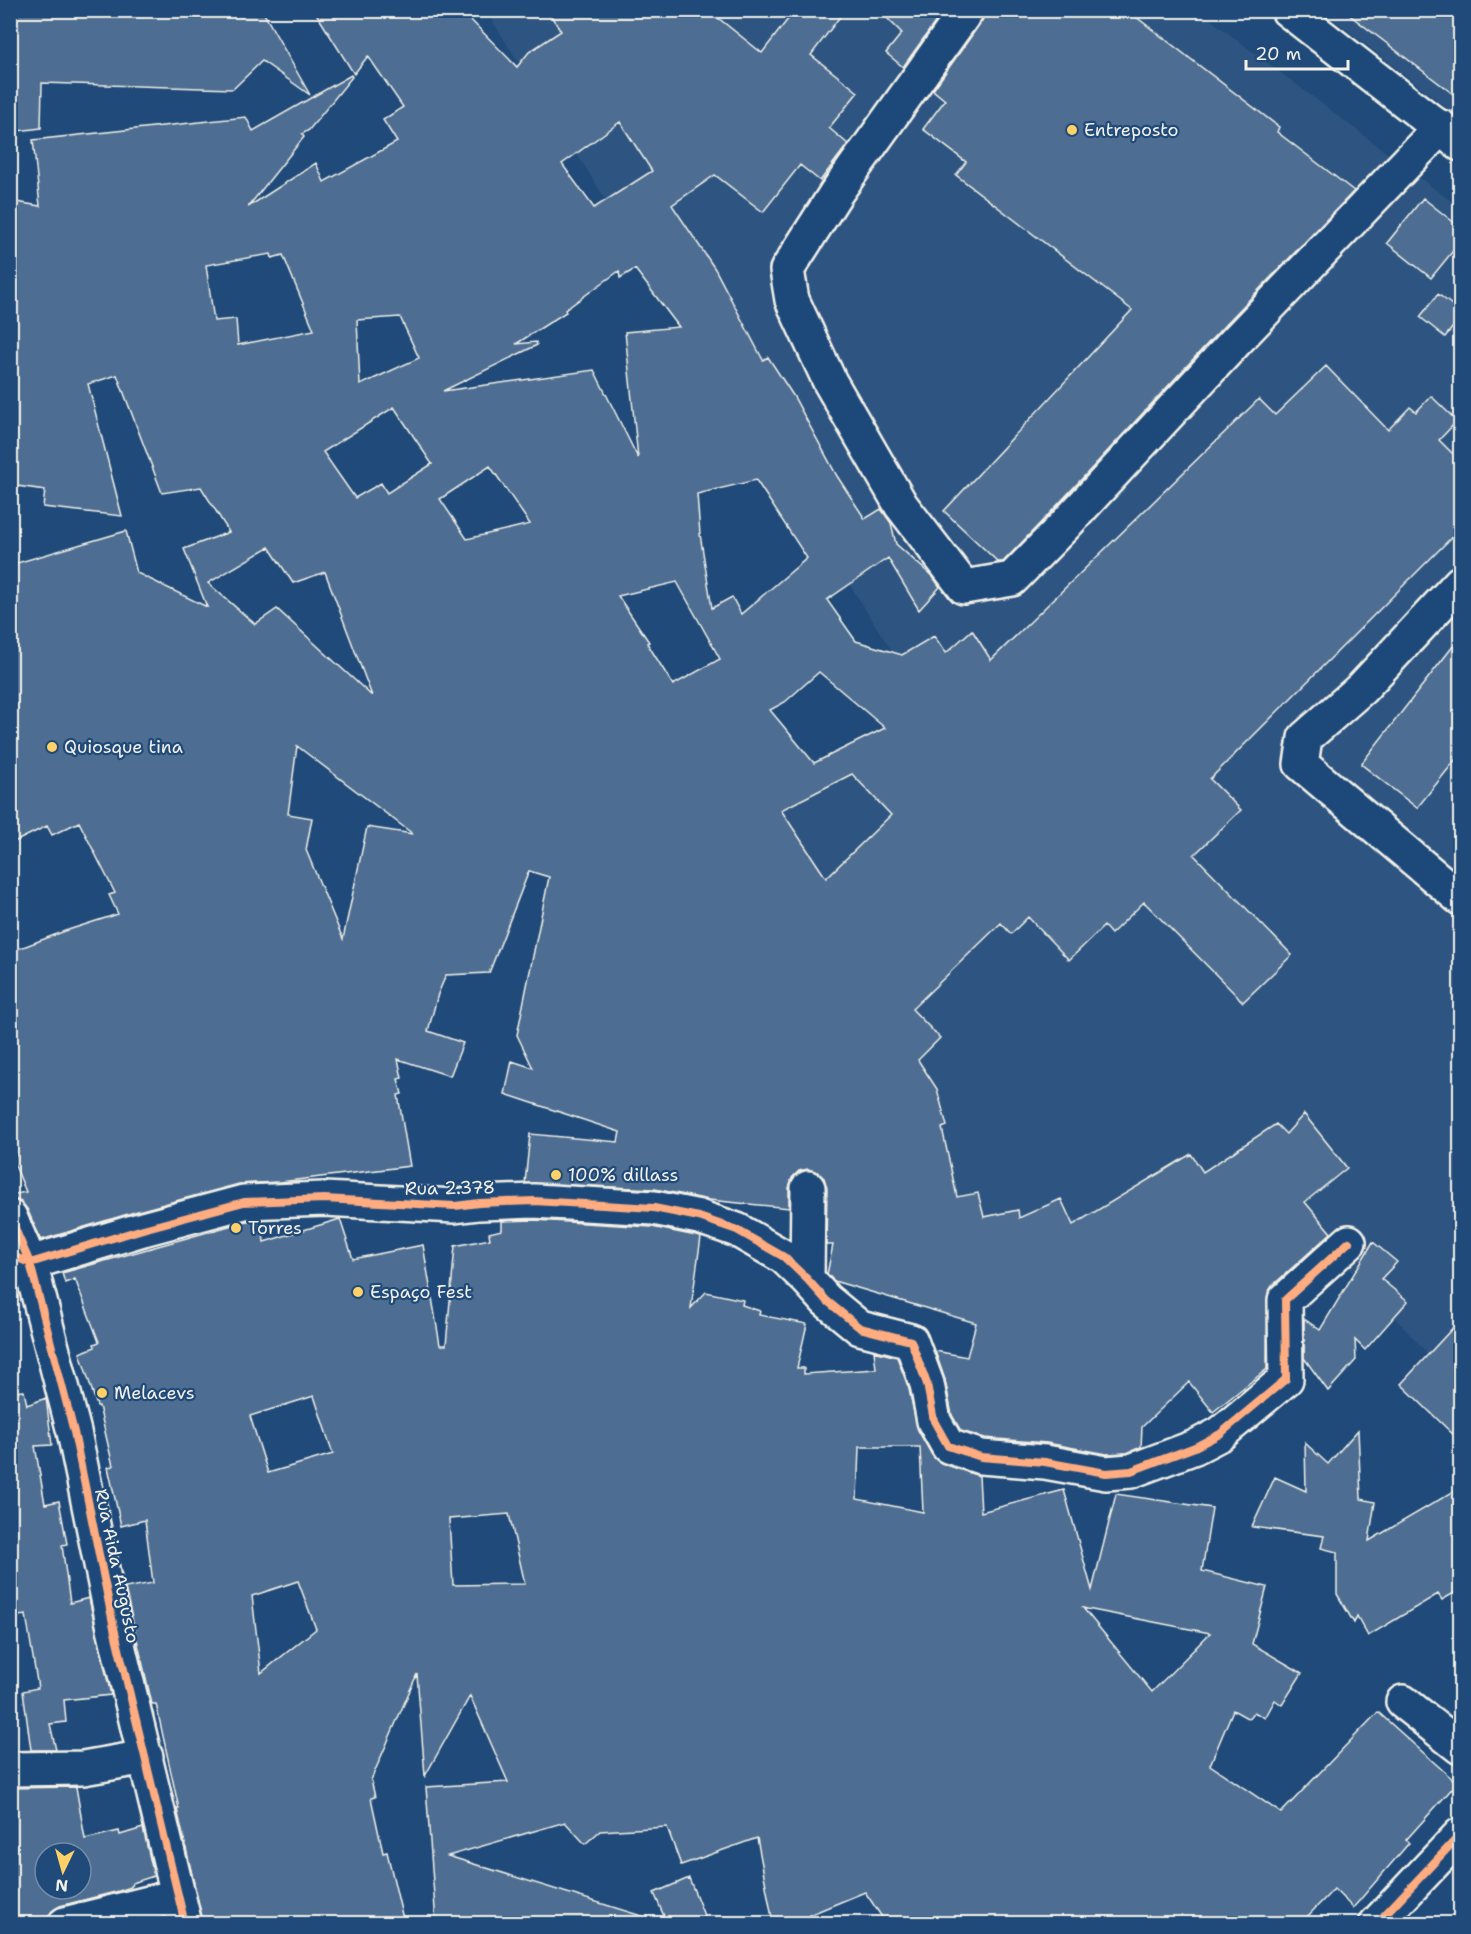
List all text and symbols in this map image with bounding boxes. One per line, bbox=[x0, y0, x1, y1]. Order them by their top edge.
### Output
scale bar bbox=[1246, 33, 1348, 71]
text: 20 m bbox=[1255, 42, 1301, 66]
place label: Entreposto bbox=[1084, 118, 1178, 142]
marker: Entreposto bbox=[1065, 123, 1079, 137]
place label: Quiosque tina bbox=[64, 735, 183, 759]
marker: Quiosque tina bbox=[45, 740, 59, 754]
place label: 100% dillass bbox=[568, 1163, 678, 1187]
marker: 100% dillass bbox=[549, 1168, 563, 1182]
street label: Rua 2.378 bbox=[405, 1175, 495, 1201]
place label: Torres bbox=[248, 1216, 302, 1240]
marker: Torres bbox=[229, 1221, 243, 1235]
place label: Espaço Fest bbox=[370, 1280, 472, 1304]
marker: Espaço Fest bbox=[351, 1285, 365, 1299]
place label: Melacevs bbox=[114, 1381, 195, 1405]
marker: Melacevs bbox=[95, 1386, 109, 1400]
street label: Rua Aida Augusto bbox=[89, 1487, 145, 1645]
north arrow bbox=[33, 1841, 93, 1901]
text: N bbox=[55, 1874, 69, 1896]

